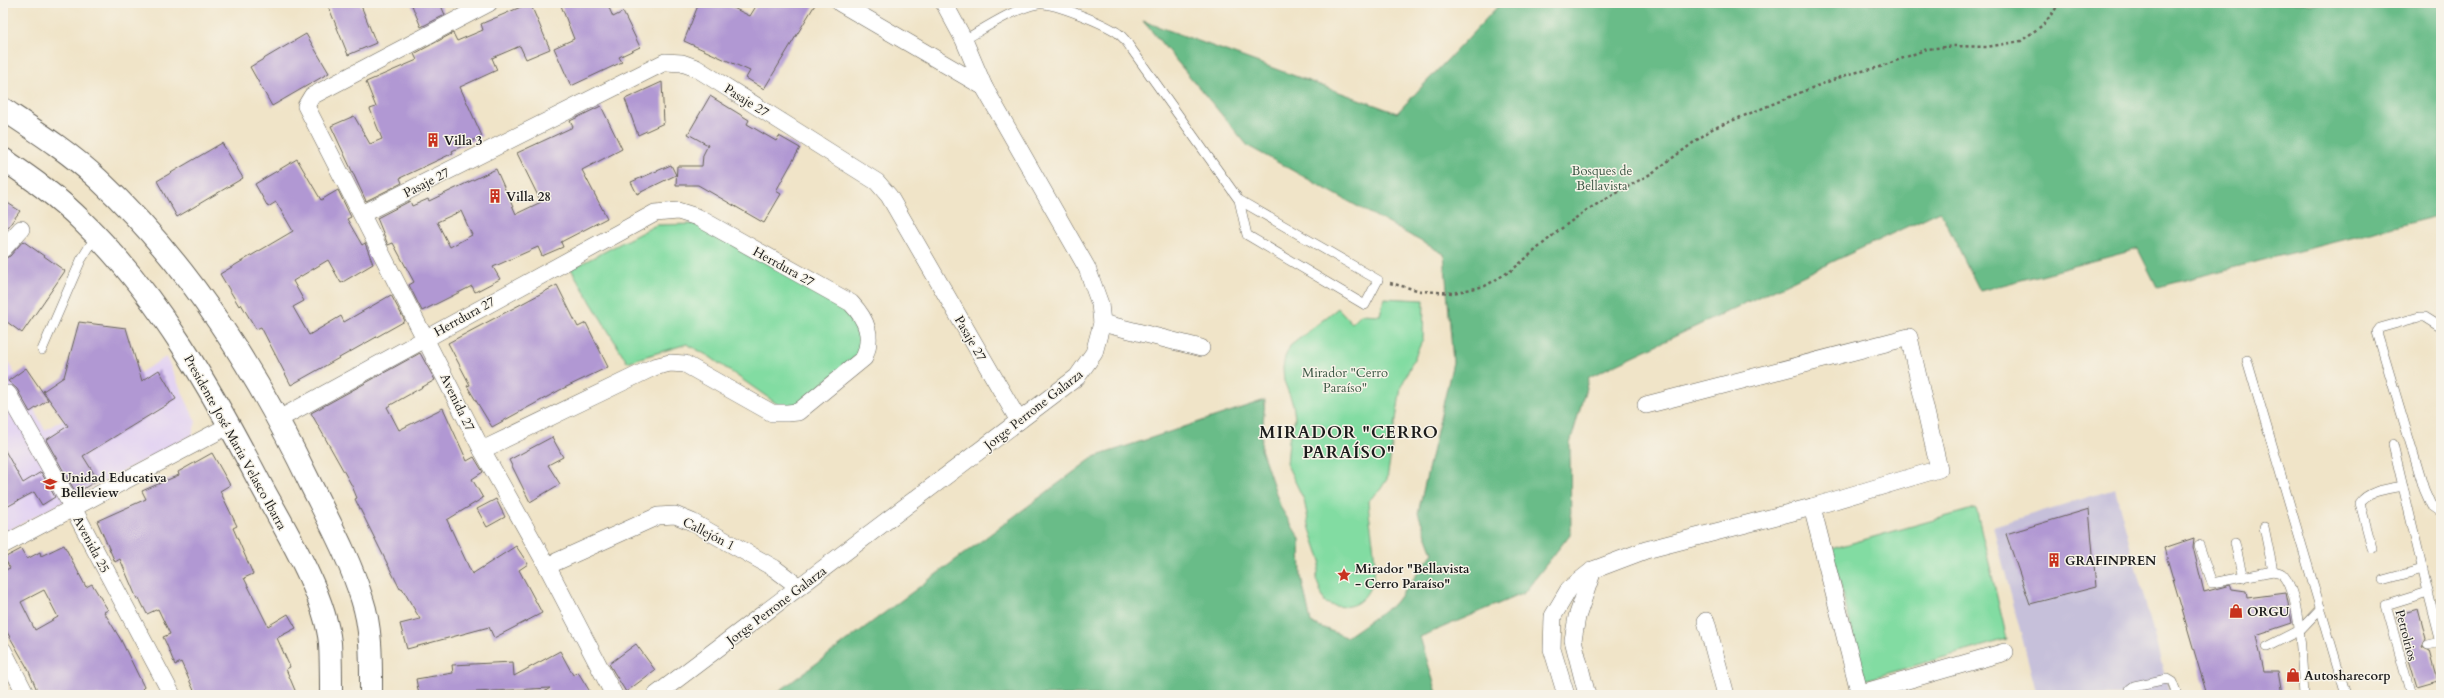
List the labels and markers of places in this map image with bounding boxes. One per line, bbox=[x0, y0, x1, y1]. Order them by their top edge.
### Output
building icon: Villa 3 bbox=[425, 132, 441, 148]
place label: Villa 3 bbox=[444, 132, 483, 150]
building icon: Villa 28 bbox=[487, 188, 503, 204]
place label: Villa 28 bbox=[506, 188, 551, 206]
place label: Unidad Educativa Belleview bbox=[61, 469, 167, 502]
school or university icon: Unidad Educativa Belleview bbox=[42, 476, 58, 492]
building icon: GRAFINPREN bbox=[2046, 552, 2062, 568]
place label: GRAFINPREN bbox=[2065, 552, 2157, 570]
place label: Mirador "Bellavista - Cerro Paraíso" bbox=[1355, 560, 1470, 593]
place icon: Mirador "Bellavista - Cerro Paraíso" bbox=[1336, 567, 1352, 583]
shop icon: ORGU bbox=[2228, 603, 2244, 619]
place label: ORGU bbox=[2247, 603, 2290, 621]
shop icon: Autosharecorp bbox=[2285, 667, 2301, 683]
place label: Autosharecorp bbox=[2304, 667, 2391, 685]

